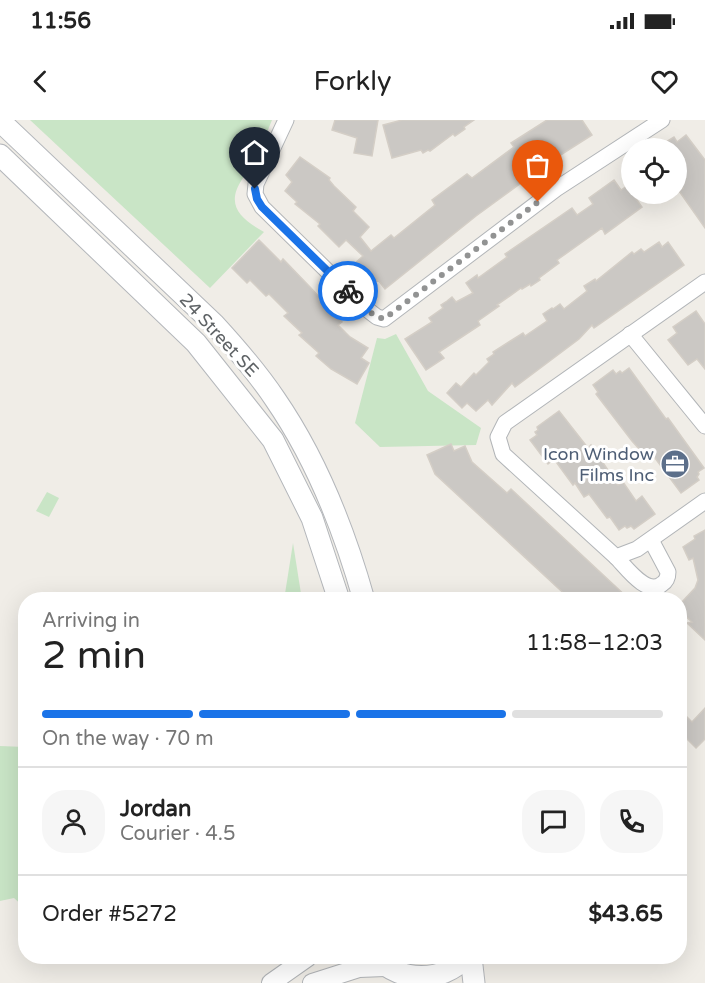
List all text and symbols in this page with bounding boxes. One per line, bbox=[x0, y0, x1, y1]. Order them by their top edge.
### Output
text: 11:56 bbox=[30, 8, 91, 34]
icon: back bbox=[24, 65, 57, 98]
text: Forkly bbox=[313, 65, 392, 98]
icon: heart bbox=[648, 65, 681, 98]
pin bbox=[229, 127, 280, 189]
icon: home bbox=[238, 136, 271, 169]
map controls bbox=[621, 138, 687, 204]
button: locate bbox=[621, 138, 687, 204]
pin bbox=[512, 140, 563, 202]
icon: bag bbox=[521, 149, 554, 182]
courier bbox=[318, 261, 378, 321]
icon: bike bbox=[332, 275, 365, 308]
street label: 24 Street SE bbox=[175, 289, 263, 381]
place label: Icon Window Films Inc bbox=[543, 443, 654, 486]
office icon: Icon Window Films Inc bbox=[659, 448, 691, 480]
text: Arriving in bbox=[42, 609, 140, 633]
text: 11:58–12:03 bbox=[526, 630, 663, 656]
text: 2 min bbox=[42, 632, 146, 679]
text: On the way · 70 m bbox=[42, 727, 214, 751]
button: person bbox=[42, 790, 105, 853]
button: chat bbox=[522, 790, 585, 853]
button: phone bbox=[600, 790, 663, 853]
text: Jordan bbox=[120, 796, 191, 822]
text: Courier · 4.5 bbox=[120, 822, 235, 846]
text: Order #5272 bbox=[42, 901, 177, 927]
text: $43.65 bbox=[588, 901, 663, 927]

